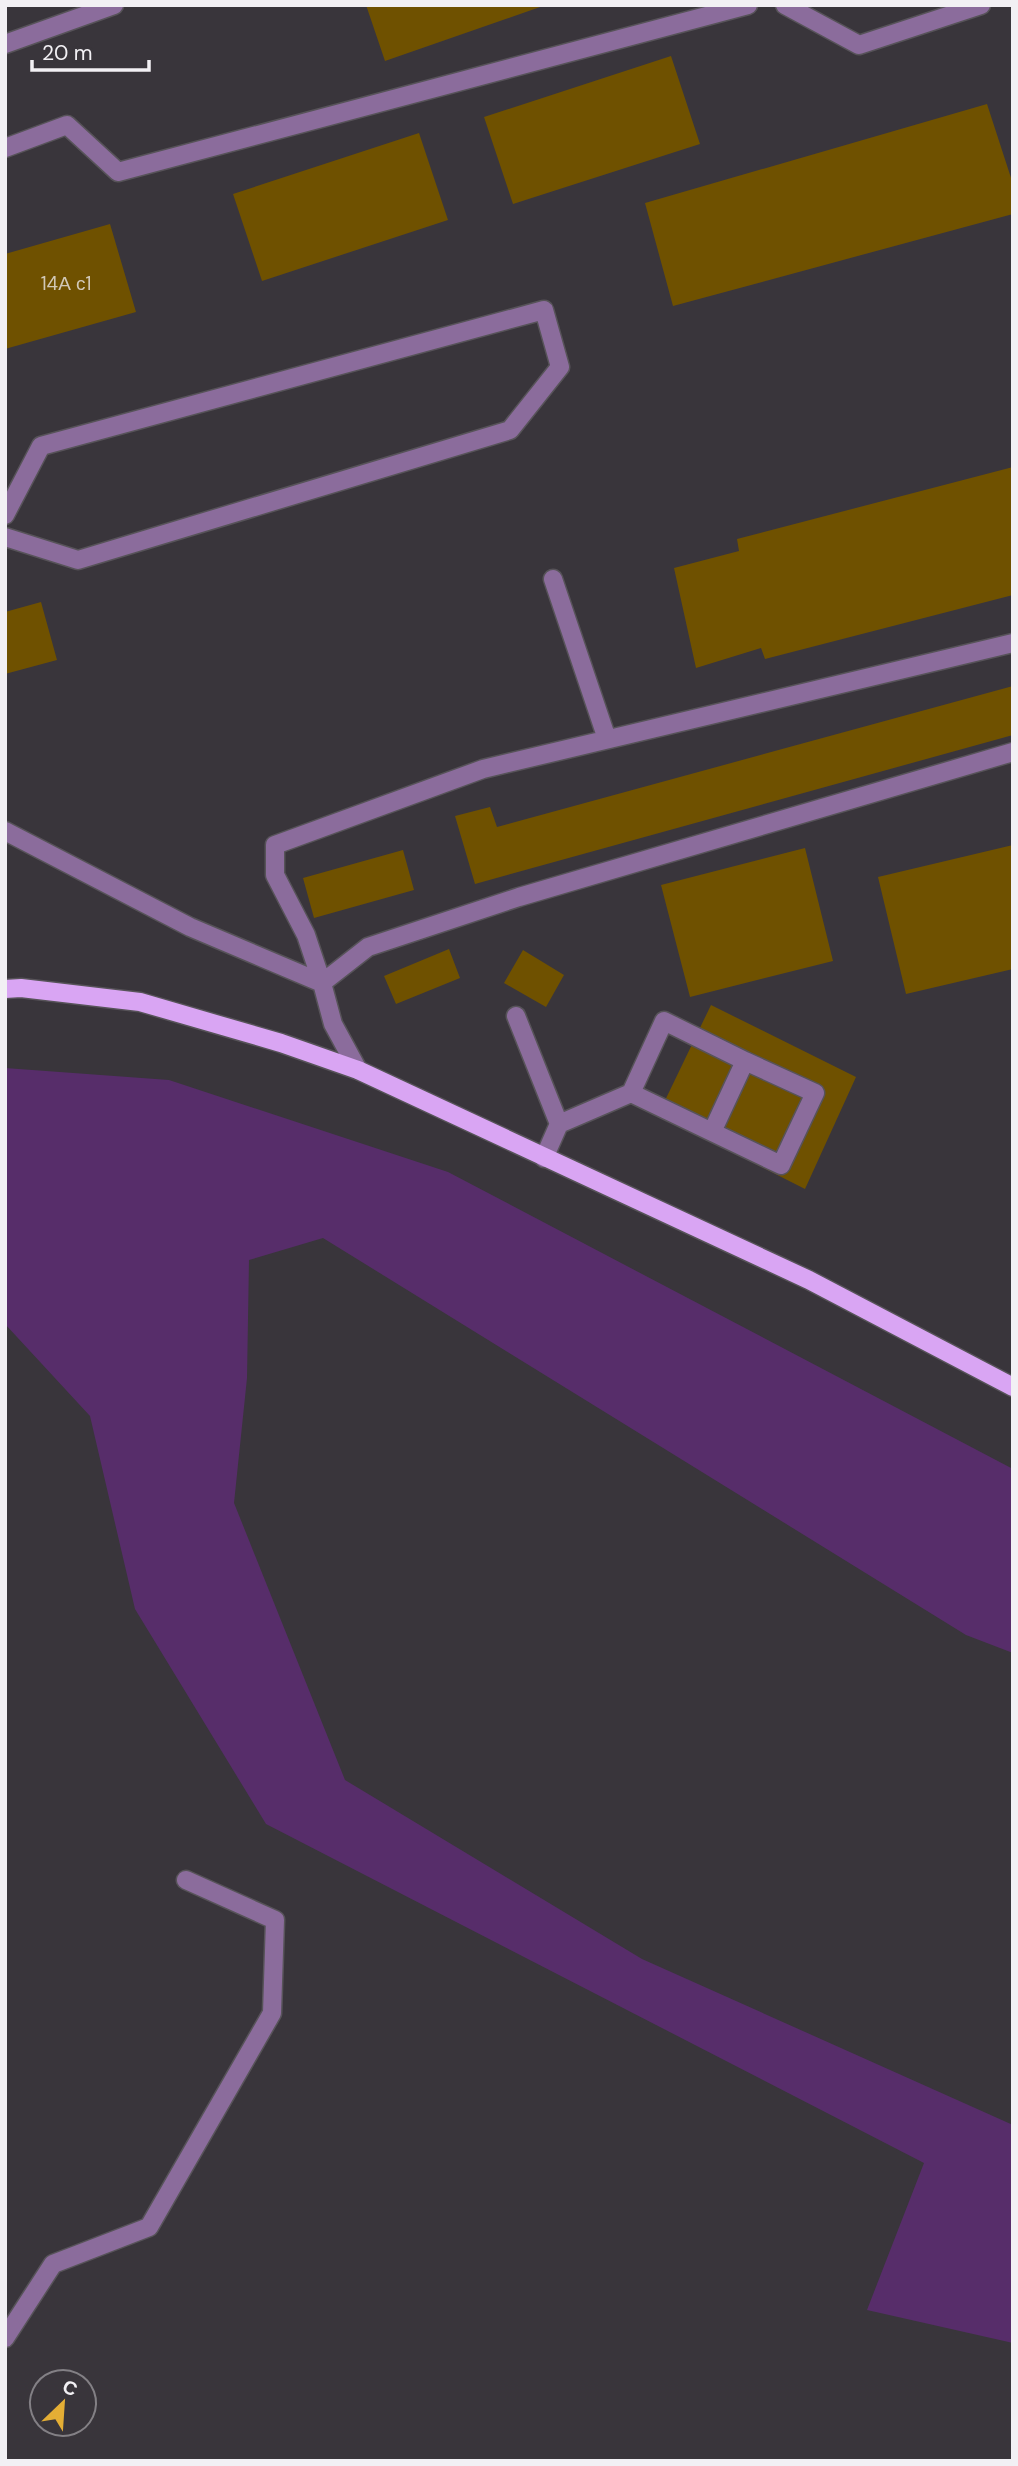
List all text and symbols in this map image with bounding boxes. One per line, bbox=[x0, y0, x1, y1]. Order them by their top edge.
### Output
scale bar bbox=[32, 28, 149, 72]
text: 20 m bbox=[42, 39, 93, 67]
house number: 14А с1 bbox=[41, 271, 91, 296]
north arrow bbox=[28, 2368, 98, 2438]
text: С bbox=[58, 2374, 82, 2402]

